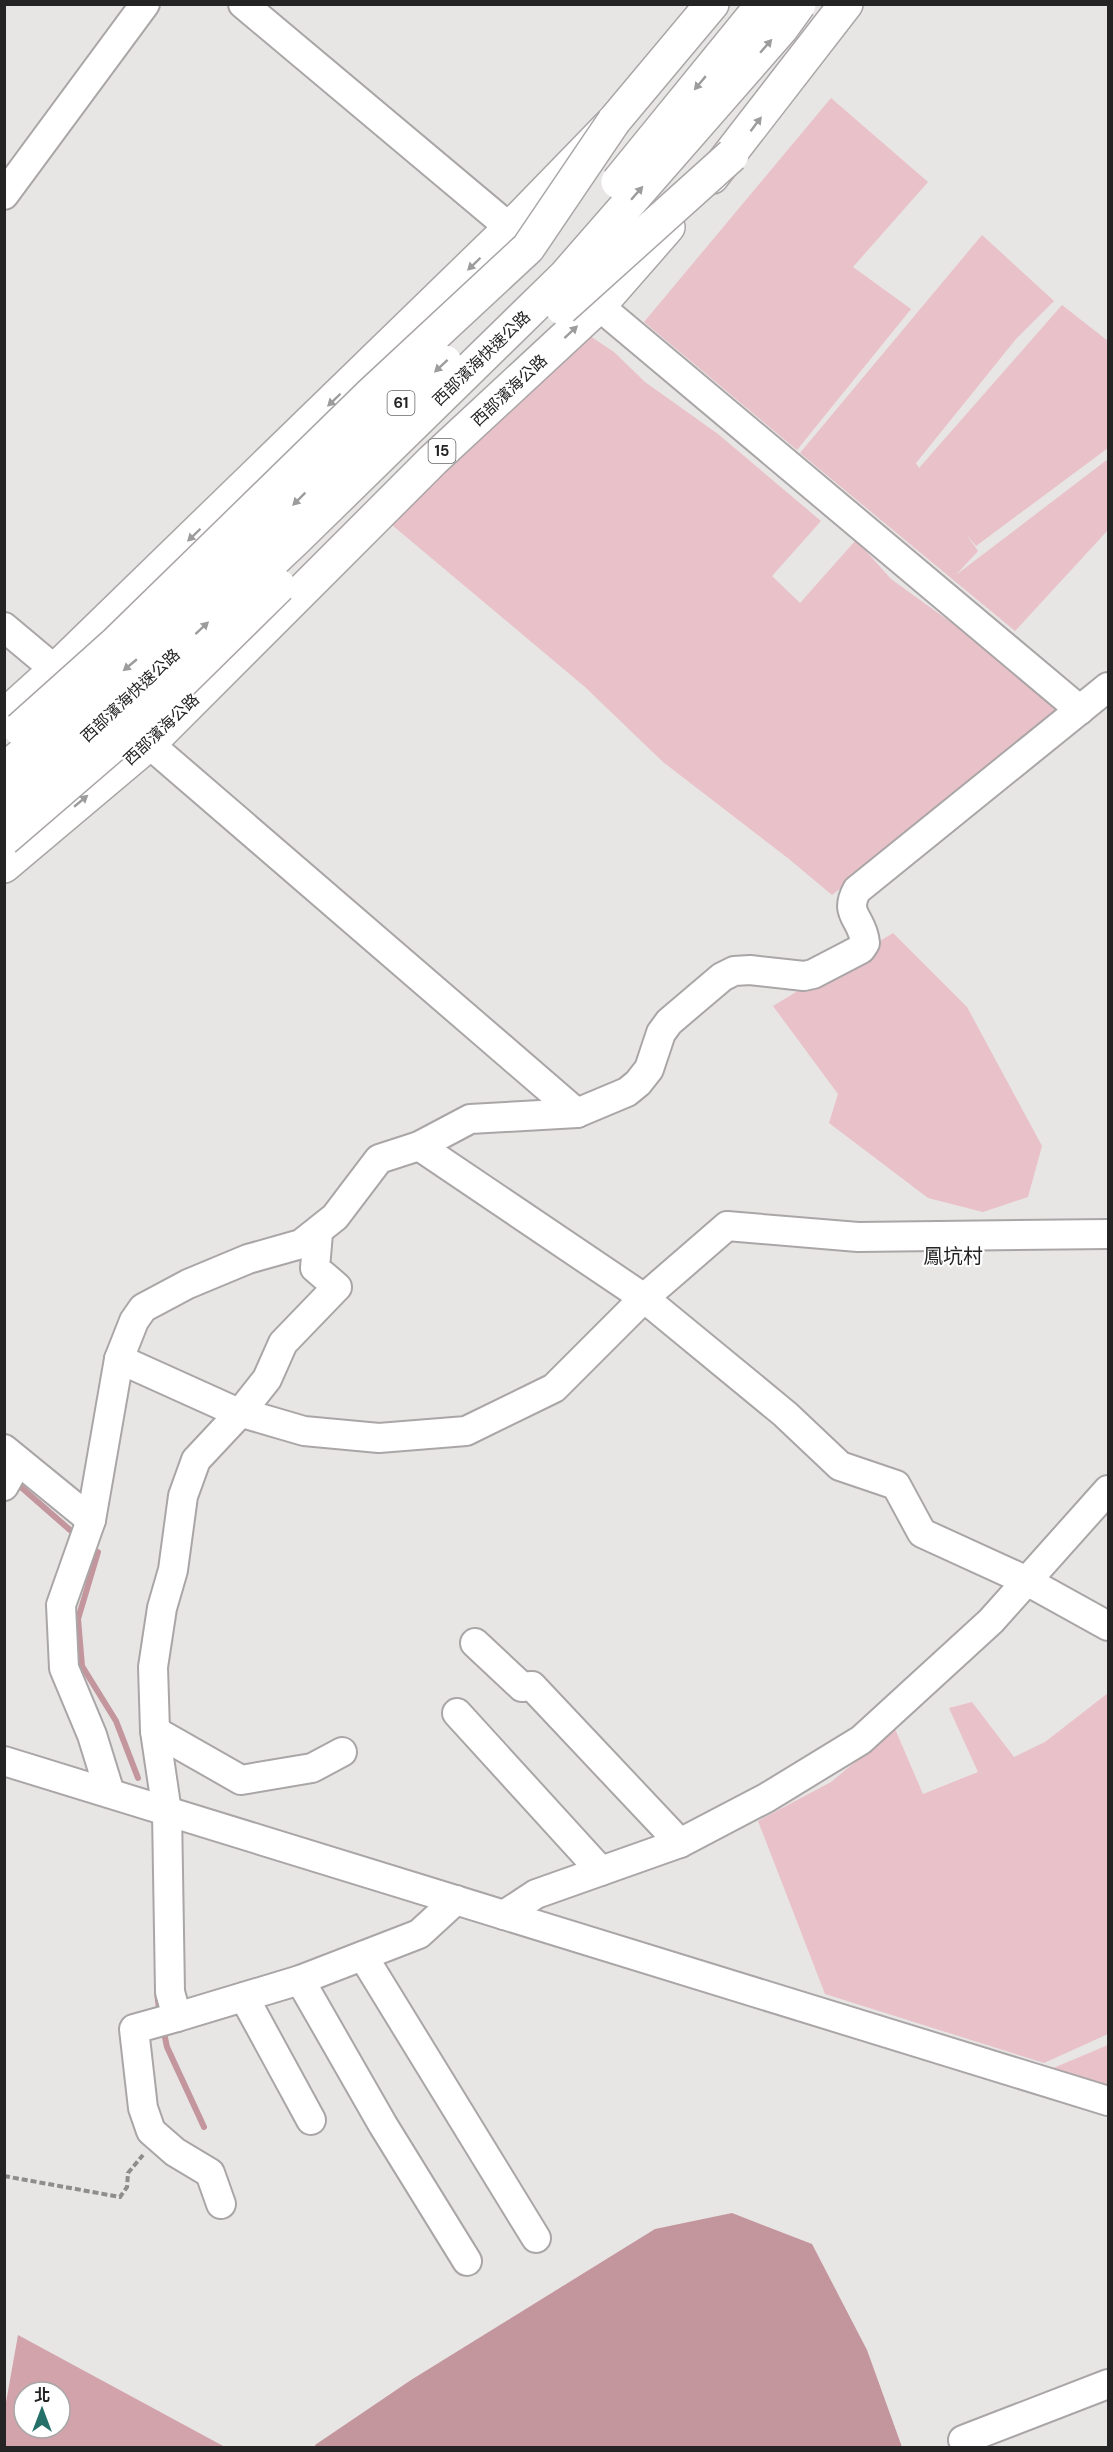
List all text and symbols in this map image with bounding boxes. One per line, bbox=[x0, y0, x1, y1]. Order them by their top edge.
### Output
one-way arrow bbox=[759, 39, 773, 54]
one-way arrow bbox=[693, 75, 706, 91]
one-way arrow bbox=[749, 116, 761, 131]
one-way arrow bbox=[630, 186, 643, 201]
one-way arrow bbox=[467, 256, 481, 270]
street label: 西部濱海快速公路 bbox=[428, 306, 535, 410]
one-way arrow bbox=[563, 326, 578, 339]
street label: 西部濱海公路 bbox=[467, 350, 552, 431]
one-way arrow bbox=[434, 358, 448, 372]
road number: 61 bbox=[388, 391, 414, 415]
one-way arrow bbox=[327, 392, 341, 406]
road number: 15 bbox=[428, 439, 456, 463]
one-way arrow bbox=[293, 492, 307, 506]
one-way arrow bbox=[187, 528, 201, 542]
one-way arrow bbox=[195, 621, 209, 635]
street label: 西部濱海快速公路 bbox=[76, 644, 184, 747]
one-way arrow bbox=[122, 659, 138, 672]
street label: 西部濱海公路 bbox=[119, 689, 204, 770]
one-way arrow bbox=[73, 795, 88, 808]
district label: 鳳坑村 bbox=[923, 1243, 983, 1269]
north arrow bbox=[12, 2380, 72, 2440]
text: 北 bbox=[34, 2385, 50, 2406]

